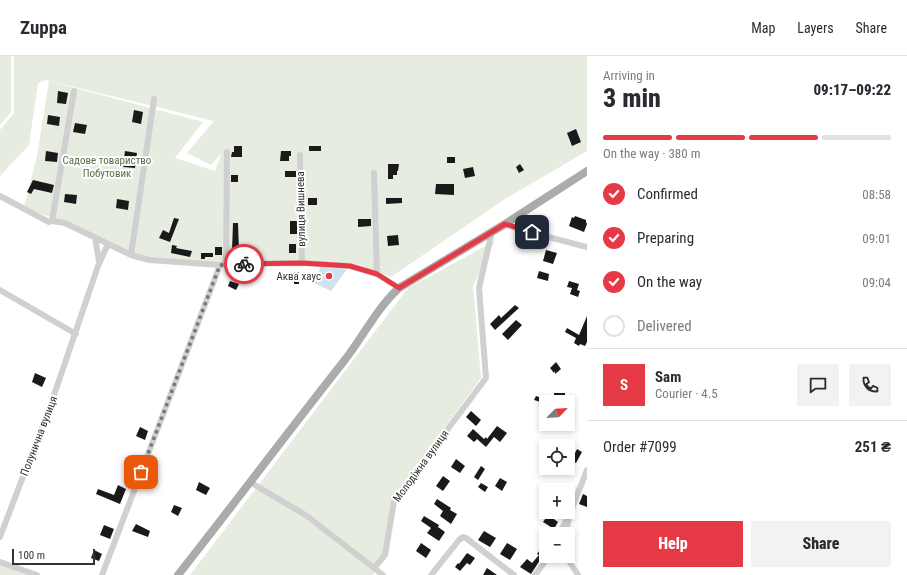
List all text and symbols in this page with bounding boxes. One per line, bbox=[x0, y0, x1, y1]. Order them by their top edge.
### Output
text: Zuppa bbox=[20, 16, 67, 39]
text: Map bbox=[751, 20, 775, 36]
text: Layers bbox=[797, 20, 834, 36]
text: Share bbox=[856, 20, 887, 36]
text: Arriving in bbox=[603, 68, 655, 83]
text: 09:17–09:22 bbox=[813, 81, 891, 99]
text: 3 min bbox=[603, 83, 661, 113]
text: On the way · 380 m bbox=[603, 146, 700, 161]
park label: Садове товариство Побутовик bbox=[63, 154, 152, 180]
street label: вулиця Вишнева bbox=[294, 171, 308, 247]
icon: check bbox=[603, 183, 625, 205]
text: Confirmed bbox=[637, 185, 698, 203]
text: 08:58 bbox=[862, 187, 891, 202]
pin bbox=[515, 215, 549, 249]
icon: home bbox=[521, 221, 543, 243]
icon: check bbox=[603, 227, 625, 249]
text: Preparing bbox=[637, 229, 694, 247]
text: 09:01 bbox=[862, 231, 891, 246]
courier bbox=[224, 244, 264, 284]
icon: bike bbox=[233, 253, 255, 275]
place label: Аква хаус bbox=[276, 270, 321, 283]
marker: Аква хаус bbox=[324, 271, 334, 281]
icon: check bbox=[603, 271, 625, 293]
text: On the way bbox=[637, 273, 702, 291]
text: 09:04 bbox=[862, 275, 891, 290]
text: Delivered bbox=[637, 317, 692, 335]
button: chat bbox=[797, 364, 839, 406]
button: phone bbox=[849, 364, 891, 406]
text: Sam bbox=[655, 368, 681, 386]
text: S bbox=[620, 376, 628, 394]
text: Courier · 4.5 bbox=[655, 386, 718, 401]
street label: Полунична вулиця bbox=[18, 394, 60, 478]
north arrow bbox=[539, 395, 575, 431]
map controls bbox=[539, 395, 575, 563]
street label: Молодіжна вулиця bbox=[391, 427, 451, 505]
text: Order #7099 bbox=[603, 438, 677, 456]
text: 251 ₴ bbox=[855, 438, 891, 456]
button: locate bbox=[539, 439, 575, 475]
pin bbox=[124, 455, 158, 489]
icon: bag bbox=[130, 461, 152, 483]
button: + bbox=[539, 483, 575, 519]
button: Help bbox=[603, 521, 743, 567]
button: Share bbox=[751, 521, 891, 567]
button: − bbox=[539, 527, 575, 563]
scale bar bbox=[12, 547, 95, 566]
text: 100 m bbox=[18, 549, 45, 562]

